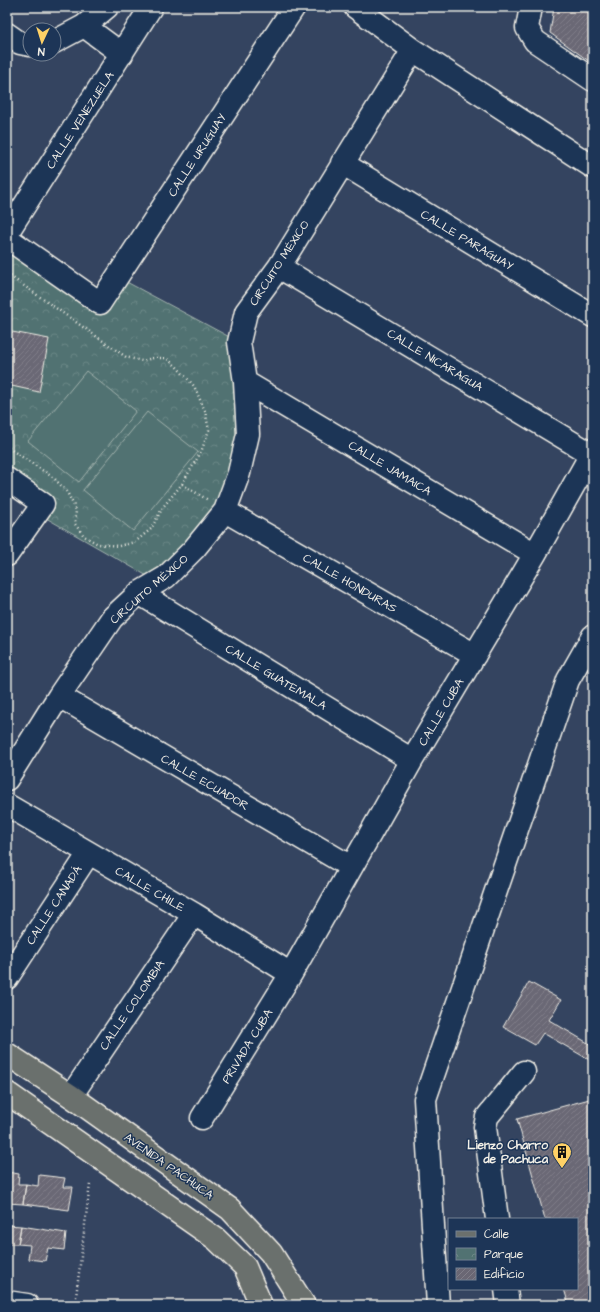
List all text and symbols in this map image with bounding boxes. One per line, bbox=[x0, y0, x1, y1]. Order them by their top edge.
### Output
north arrow bbox=[22, 22, 62, 62]
text: N bbox=[37, 44, 45, 59]
street label: CALLE VENEZUELA bbox=[42, 68, 119, 172]
street label: CALLE URUGUAY bbox=[164, 110, 231, 200]
street label: CALLE PARAGUAY bbox=[417, 206, 517, 275]
street label: CIRCUITO MÉXICO bbox=[245, 217, 313, 309]
street label: CALLE NICARAGUA bbox=[384, 325, 486, 396]
street label: CALLE JAMAICA bbox=[345, 437, 435, 500]
street label: CALLE HONDURAS bbox=[300, 550, 400, 617]
street label: CIRCUITO MÉXICO bbox=[106, 551, 192, 628]
street label: CALLE GUATEMALA bbox=[222, 640, 330, 715]
street label: CALLE CUBA bbox=[415, 675, 468, 749]
street label: CALLE ECUADOR bbox=[158, 750, 252, 815]
street label: CALLE CANADÁ bbox=[22, 862, 87, 948]
street label: CALLE CHILE bbox=[112, 863, 188, 916]
street label: CALLE COLOMBIA bbox=[96, 957, 169, 1054]
street label: PRIVADA CUBA bbox=[218, 1005, 277, 1087]
street label: AVENIDA PACHUCA bbox=[120, 1129, 217, 1204]
place label: Lienzo Charro de Pachuca bbox=[467, 1137, 549, 1168]
building icon: Lienzo Charro de Pachuca bbox=[551, 1141, 573, 1169]
legend bbox=[448, 1218, 578, 1290]
text: Calle bbox=[484, 1226, 509, 1243]
text: Parque bbox=[484, 1246, 524, 1263]
text: Edificio bbox=[484, 1266, 524, 1283]

